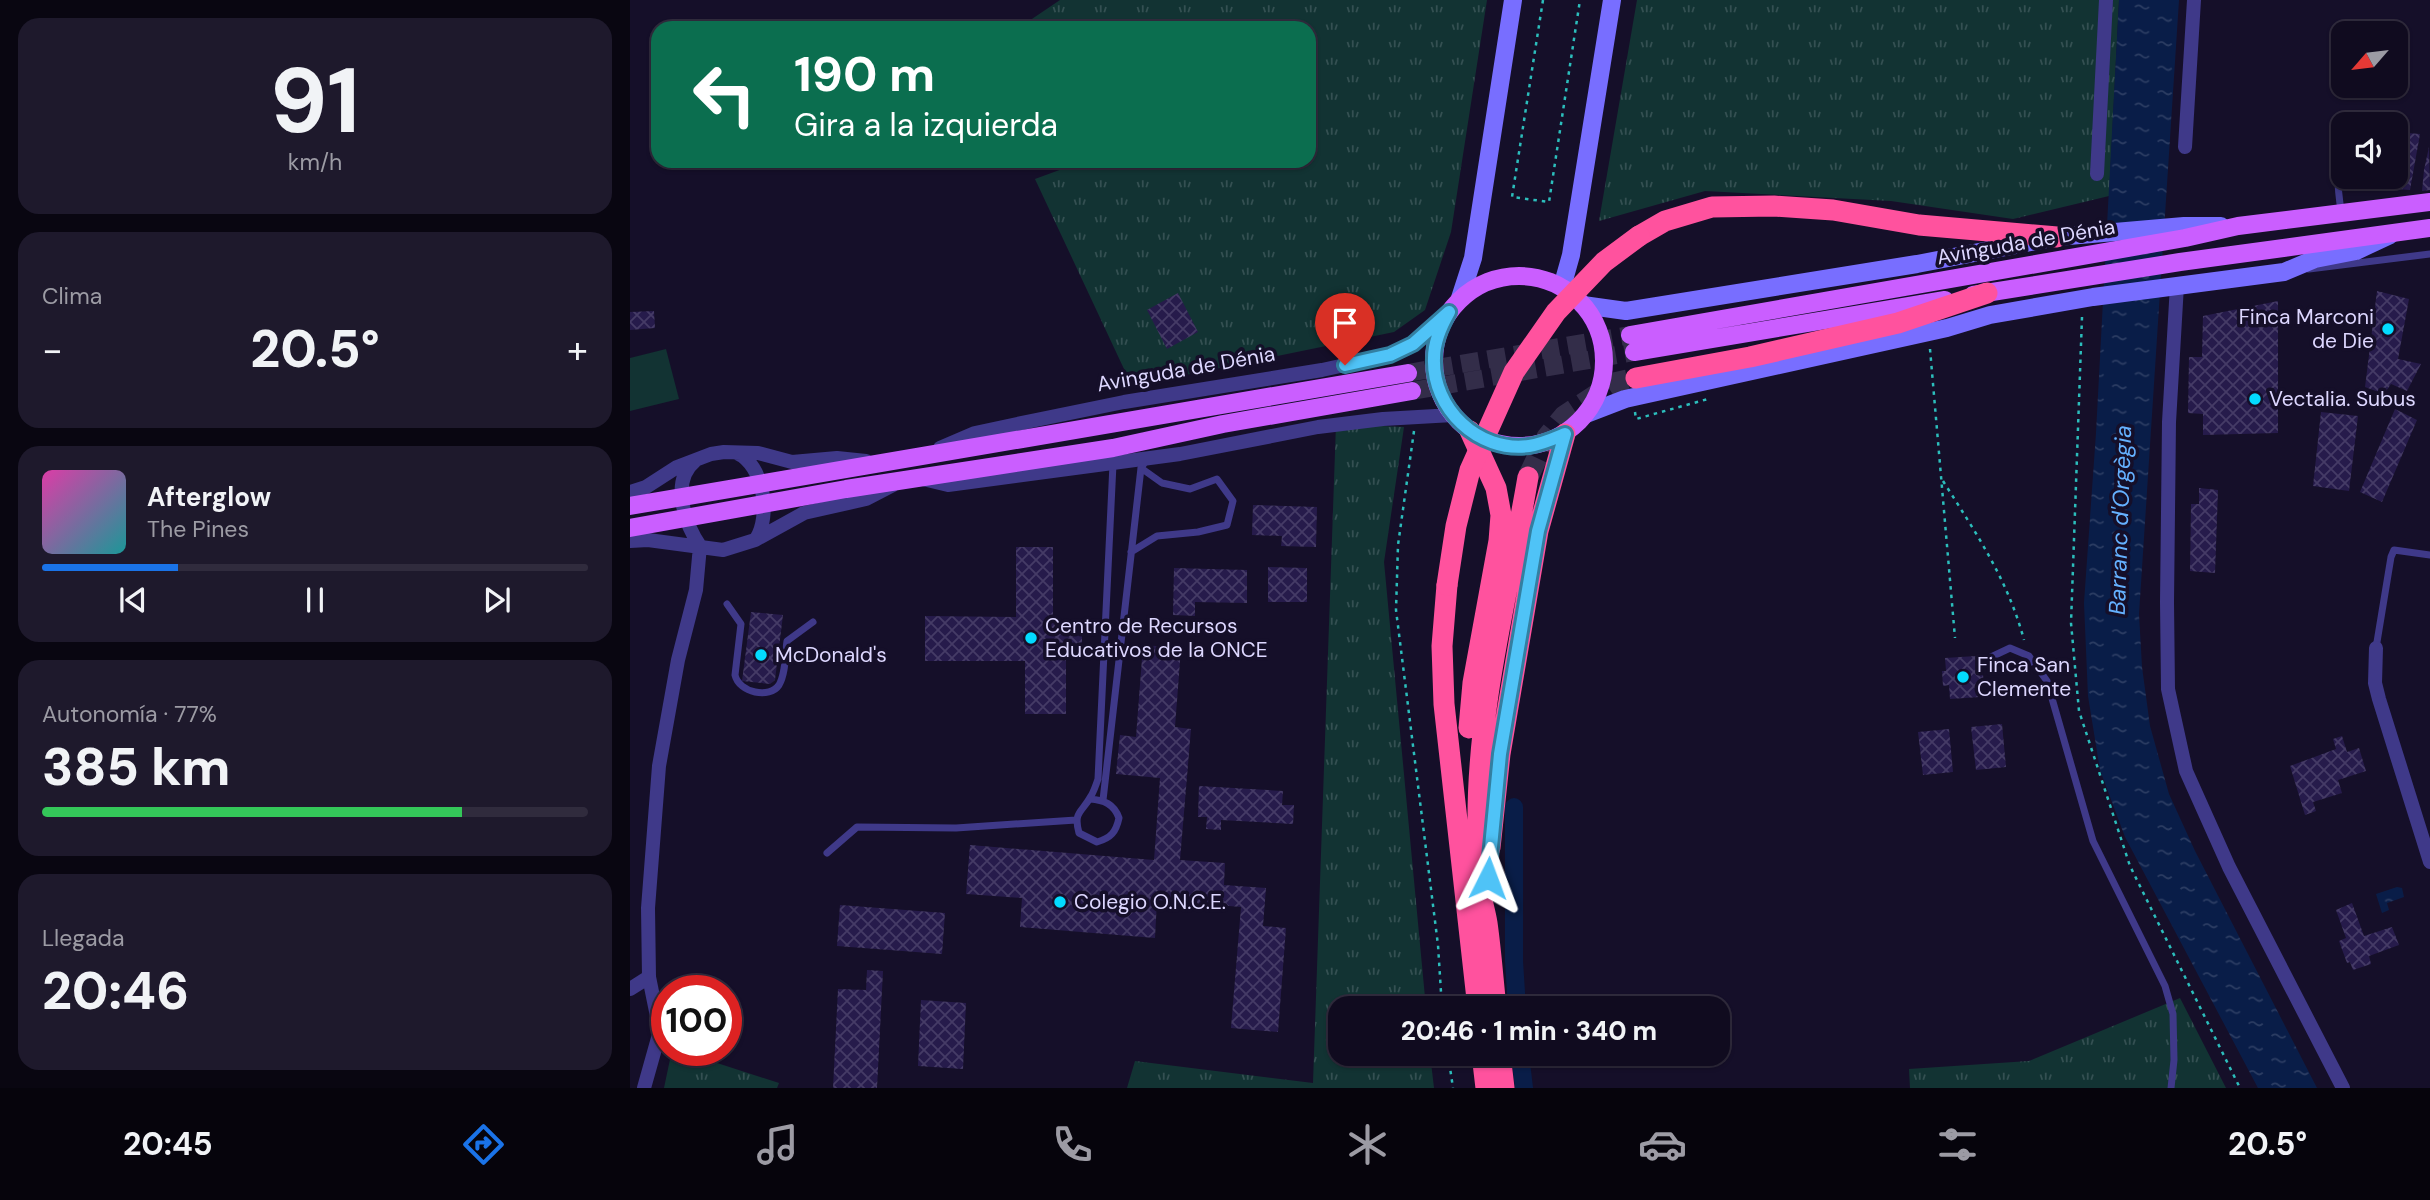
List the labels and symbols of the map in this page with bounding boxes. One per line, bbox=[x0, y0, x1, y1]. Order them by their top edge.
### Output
north arrow bbox=[2331, 21, 2408, 98]
street label: Avinguda de Dénia bbox=[1935, 213, 2117, 271]
pin bbox=[1315, 293, 1375, 365]
place label: Finca Marconi de Die bbox=[2239, 303, 2374, 355]
marker: Finca Marconi de Die bbox=[2380, 321, 2396, 337]
street label: Avinguda de Dénia bbox=[1095, 340, 1277, 398]
place label: Vectalia. Subus bbox=[2269, 385, 2416, 413]
marker: Vectalia. Subus bbox=[2247, 391, 2263, 407]
water label: Barranc d'Orgègia bbox=[2102, 424, 2138, 616]
place label: Centro de Recursos Educativos de la ONCE bbox=[1045, 612, 1268, 664]
marker: Centro de Recursos Educativos de la ONCE bbox=[1023, 630, 1039, 646]
place label: McDonald's bbox=[775, 641, 887, 669]
marker: McDonald's bbox=[753, 647, 769, 663]
place label: Finca San Clemente bbox=[1977, 651, 2071, 703]
marker: Finca San Clemente bbox=[1955, 669, 1971, 685]
position arrow bbox=[1451, 841, 1525, 915]
place label: Colegio O.N.C.E. bbox=[1074, 888, 1226, 916]
marker: Colegio O.N.C.E. bbox=[1052, 894, 1068, 910]
speed limit sign: 100 bbox=[651, 975, 742, 1066]

